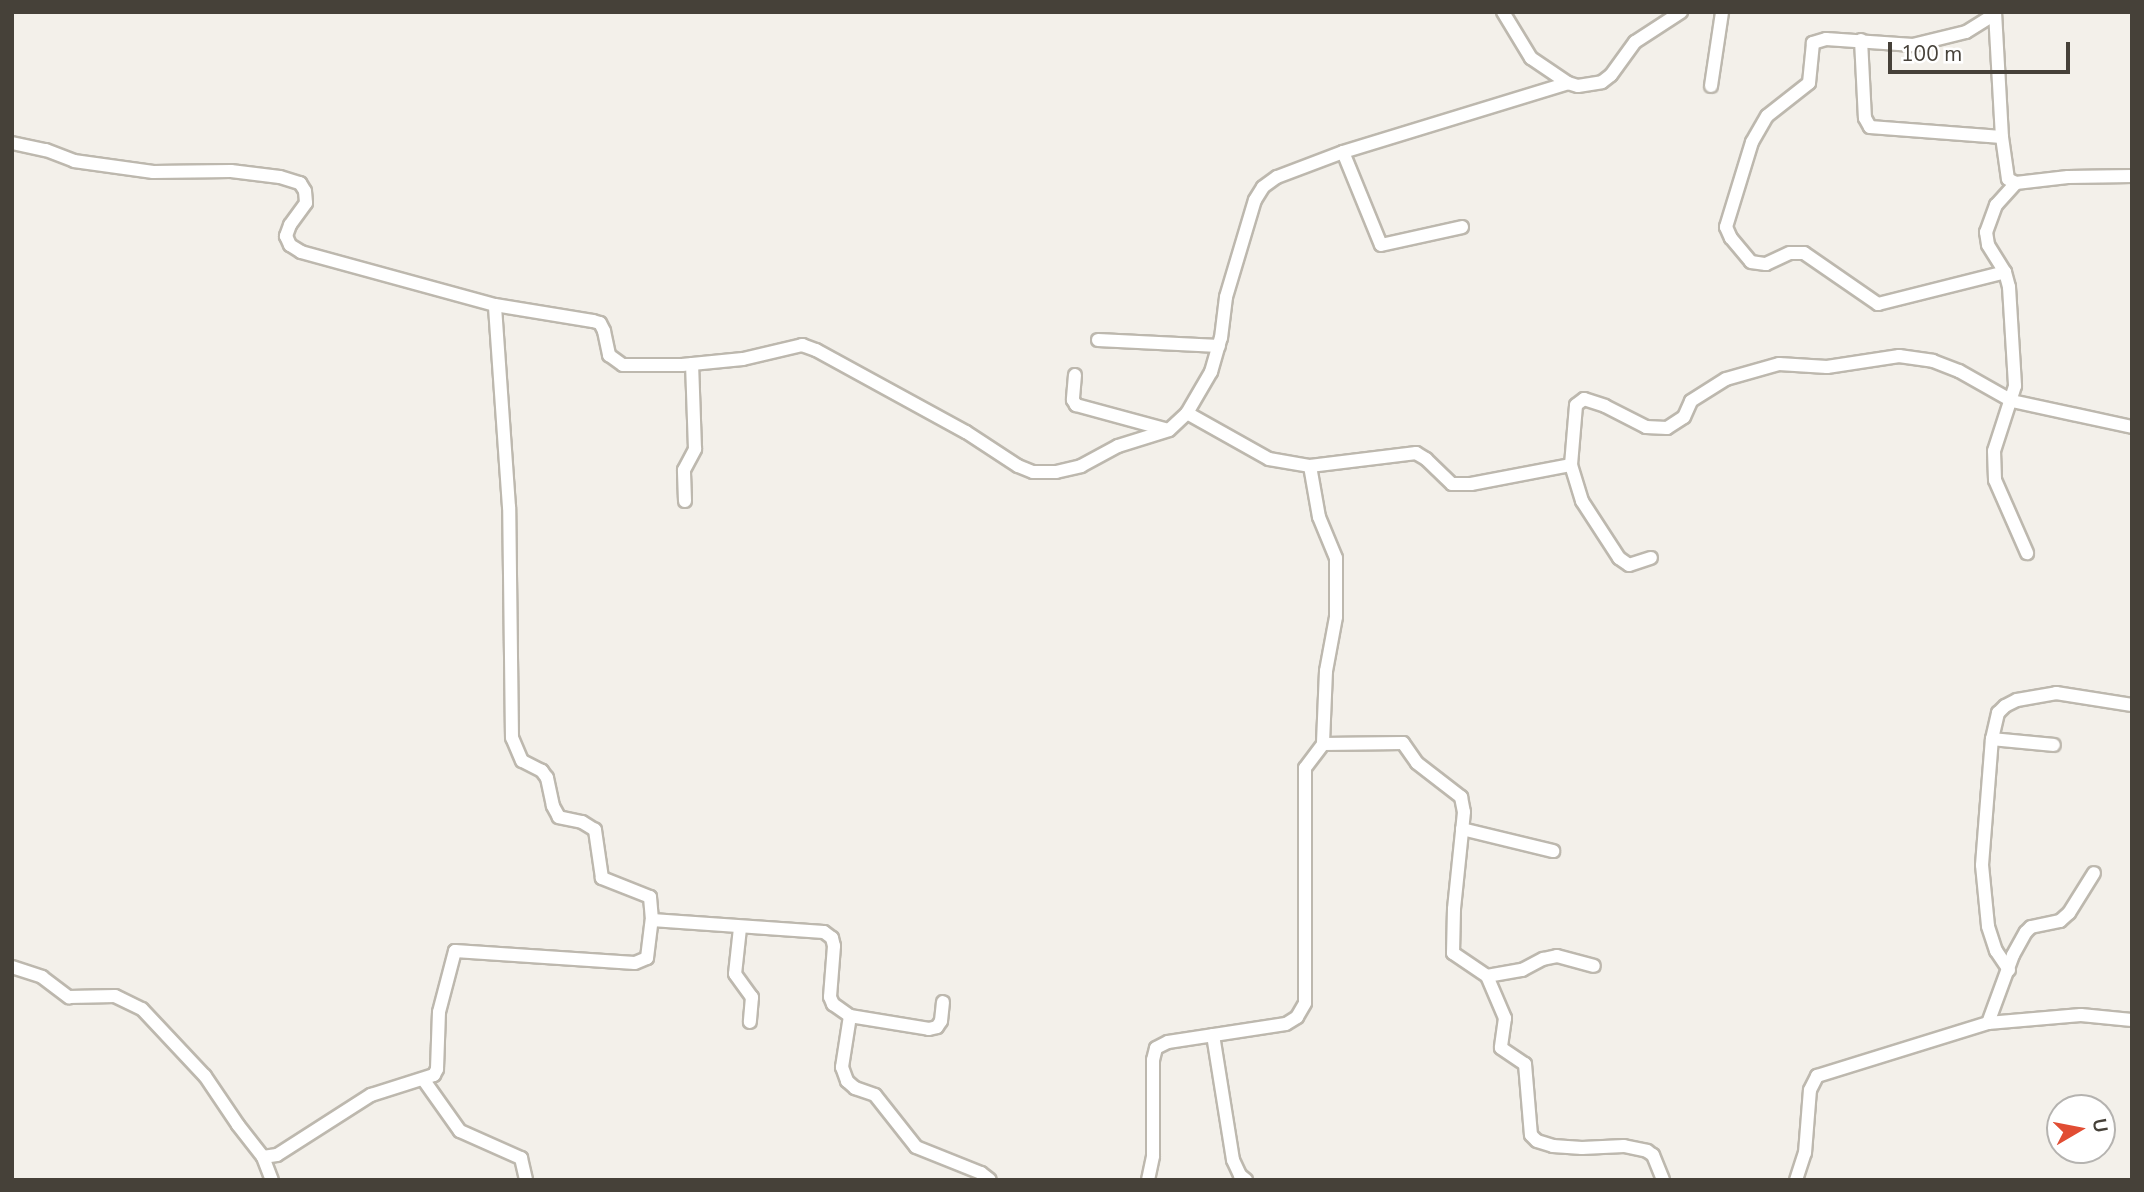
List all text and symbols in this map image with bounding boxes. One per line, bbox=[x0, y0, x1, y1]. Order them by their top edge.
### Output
scale bar bbox=[1892, 28, 2074, 72]
text: 100 m bbox=[1901, 40, 1962, 68]
north arrow bbox=[2046, 1094, 2116, 1164]
text: U bbox=[2086, 1117, 2114, 1135]

